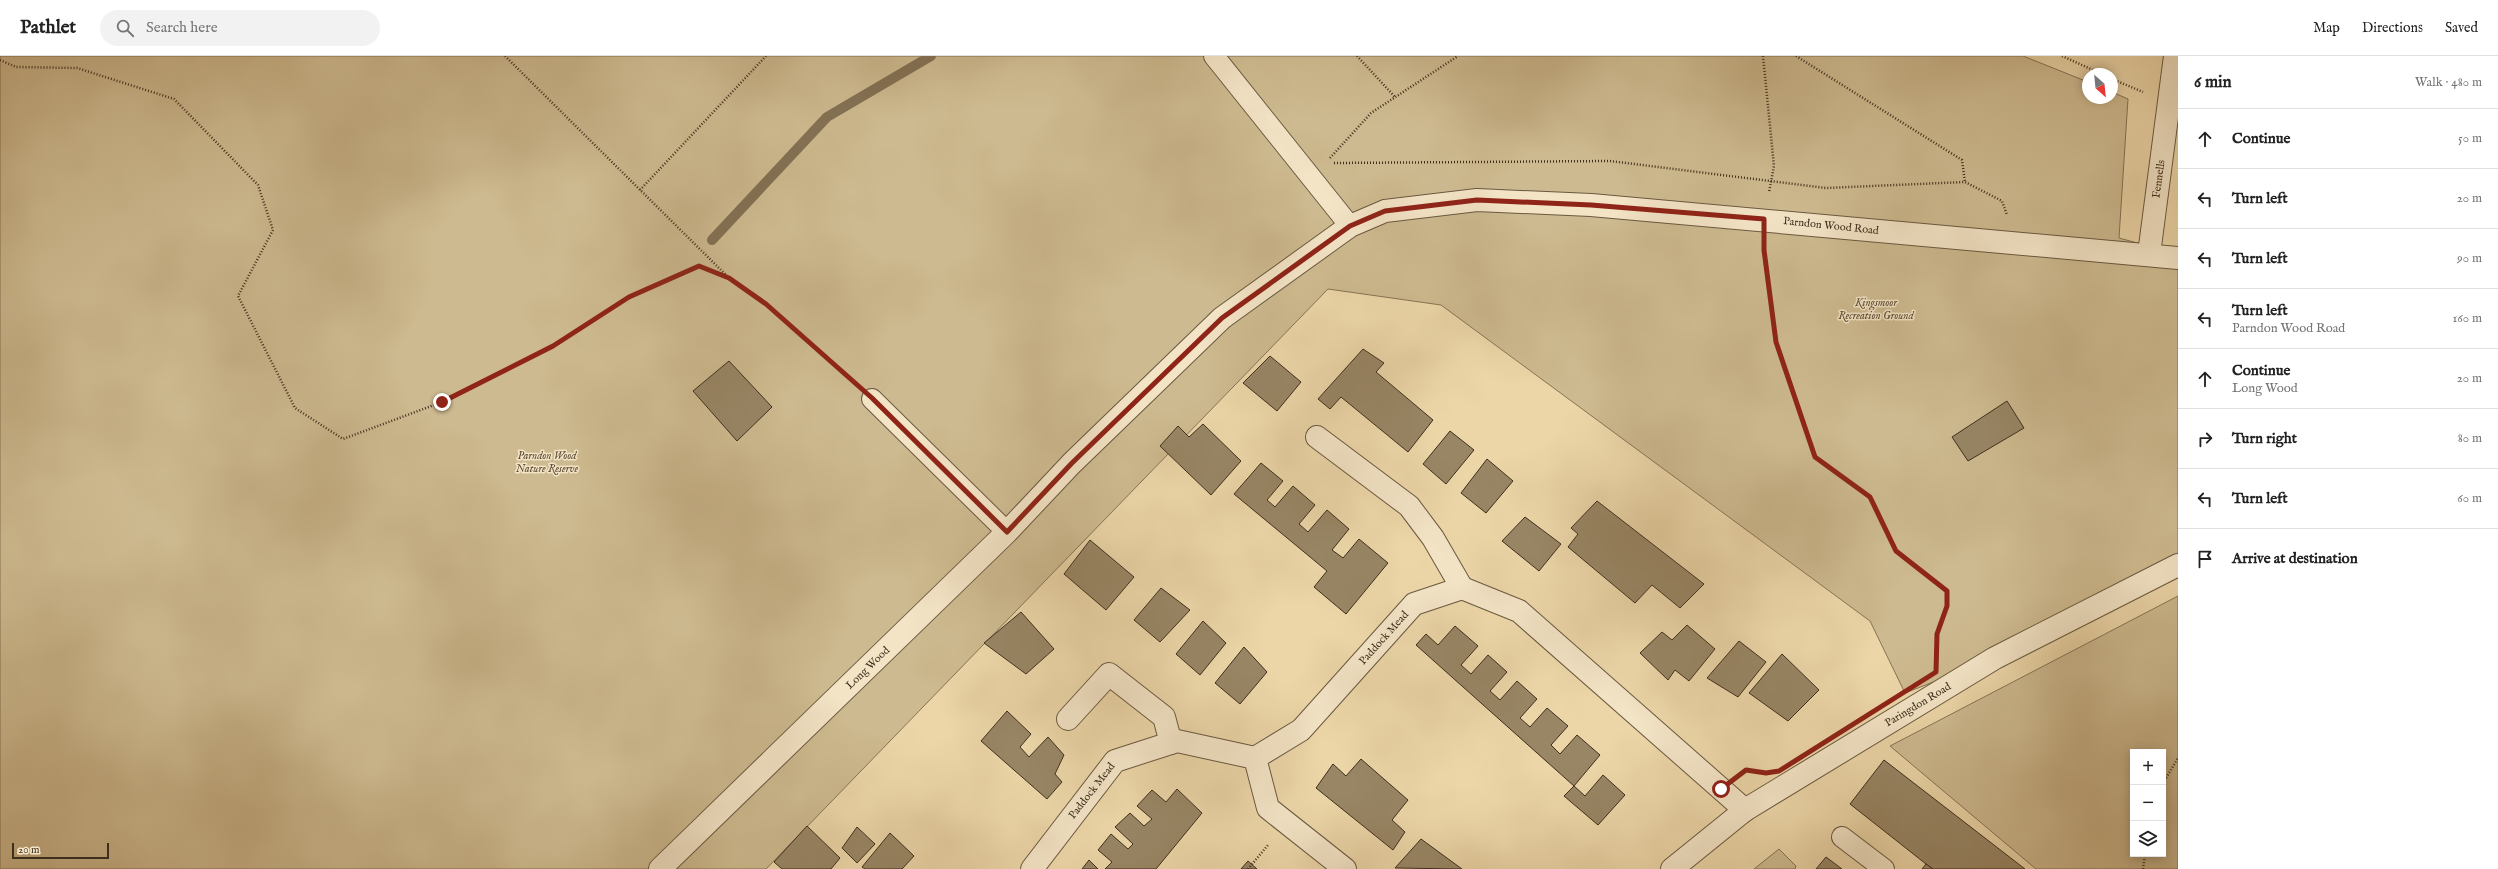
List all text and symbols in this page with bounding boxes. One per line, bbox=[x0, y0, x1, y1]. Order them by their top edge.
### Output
search box bbox=[100, 10, 380, 46]
text: Pathlet bbox=[20, 16, 76, 40]
icon: search bbox=[114, 17, 136, 39]
text: Search here bbox=[146, 18, 218, 37]
text: Map bbox=[2313, 19, 2340, 37]
text: Directions bbox=[2362, 19, 2423, 37]
text: Saved bbox=[2445, 19, 2478, 37]
north arrow bbox=[2082, 68, 2118, 104]
text: 6 min bbox=[2194, 72, 2232, 93]
text: Walk · 480 m bbox=[2415, 74, 2482, 91]
icon: ahead bbox=[2194, 128, 2216, 150]
text: Continue bbox=[2232, 129, 2290, 148]
text: 50 m bbox=[2458, 130, 2482, 147]
street label: Fennells bbox=[2149, 159, 2169, 199]
icon: left bbox=[2194, 188, 2216, 210]
text: Turn left bbox=[2232, 189, 2288, 208]
text: 20 m bbox=[2457, 190, 2482, 207]
street label: Parndon Wood Road bbox=[1783, 214, 1880, 238]
icon: left bbox=[2194, 248, 2216, 270]
text: Turn left bbox=[2232, 249, 2288, 268]
text: 90 m bbox=[2457, 250, 2482, 267]
park label: Kingsmoor Recreation Ground bbox=[1838, 296, 1914, 323]
text: Turn left bbox=[2232, 301, 2288, 320]
icon: left bbox=[2194, 308, 2216, 330]
text: 160 m bbox=[2452, 310, 2482, 327]
text: Parndon Wood Road bbox=[2232, 320, 2345, 337]
text: Continue bbox=[2232, 361, 2290, 380]
icon: ahead bbox=[2194, 368, 2216, 390]
text: 20 m bbox=[2457, 370, 2482, 387]
text: Long Wood bbox=[2232, 380, 2298, 397]
route end bbox=[433, 393, 451, 411]
icon: right bbox=[2194, 428, 2216, 450]
text: Turn right bbox=[2232, 429, 2297, 448]
text: 80 m bbox=[2458, 430, 2482, 447]
park label: Parndon Wood Nature Reserve bbox=[516, 449, 579, 476]
icon: left bbox=[2194, 488, 2216, 510]
text: Turn left bbox=[2232, 489, 2288, 508]
text: 60 m bbox=[2457, 490, 2482, 507]
icon: arrive bbox=[2194, 548, 2216, 570]
text: Arrive at destination bbox=[2232, 549, 2358, 568]
street label: Paddock Mead bbox=[1356, 608, 1412, 668]
street label: Long Wood bbox=[843, 644, 893, 692]
street label: Paringdon Road bbox=[1882, 680, 1954, 730]
map controls bbox=[2130, 749, 2166, 857]
button: + bbox=[2130, 749, 2166, 785]
street label: Paddock Mead bbox=[1066, 760, 1118, 822]
route start bbox=[1712, 780, 1730, 798]
button: − bbox=[2130, 785, 2166, 821]
button: layers bbox=[2130, 821, 2166, 857]
scale bar bbox=[12, 841, 109, 860]
text: 20 m bbox=[18, 843, 39, 857]

